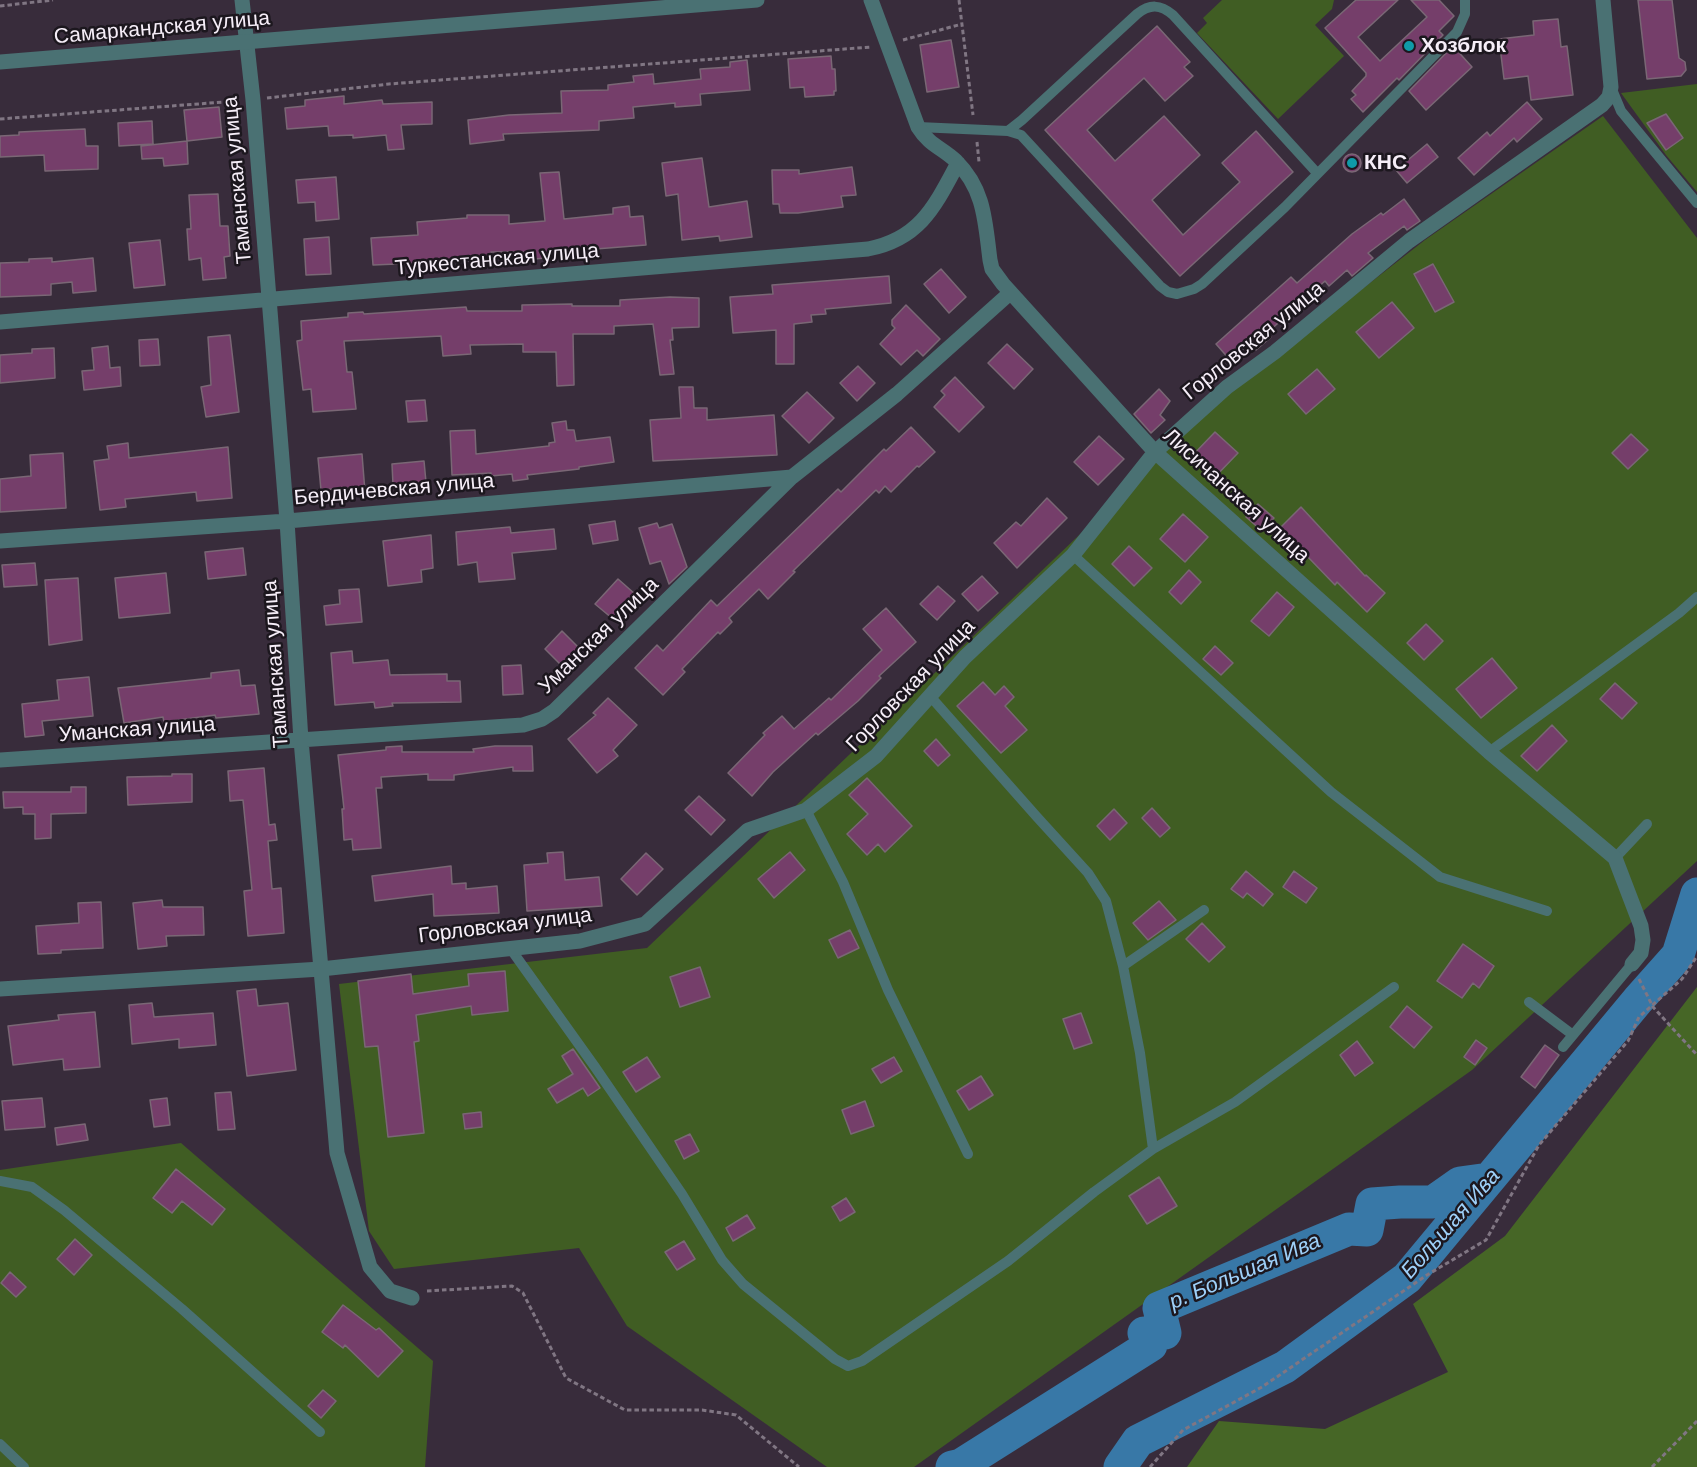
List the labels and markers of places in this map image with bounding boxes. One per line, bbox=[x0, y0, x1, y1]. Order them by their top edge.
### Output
place label: Хозблок bbox=[1421, 33, 1506, 59]
marker: Хозблок bbox=[1402, 39, 1416, 53]
place label: КНС bbox=[1364, 150, 1407, 176]
marker: КНС bbox=[1345, 156, 1359, 170]

